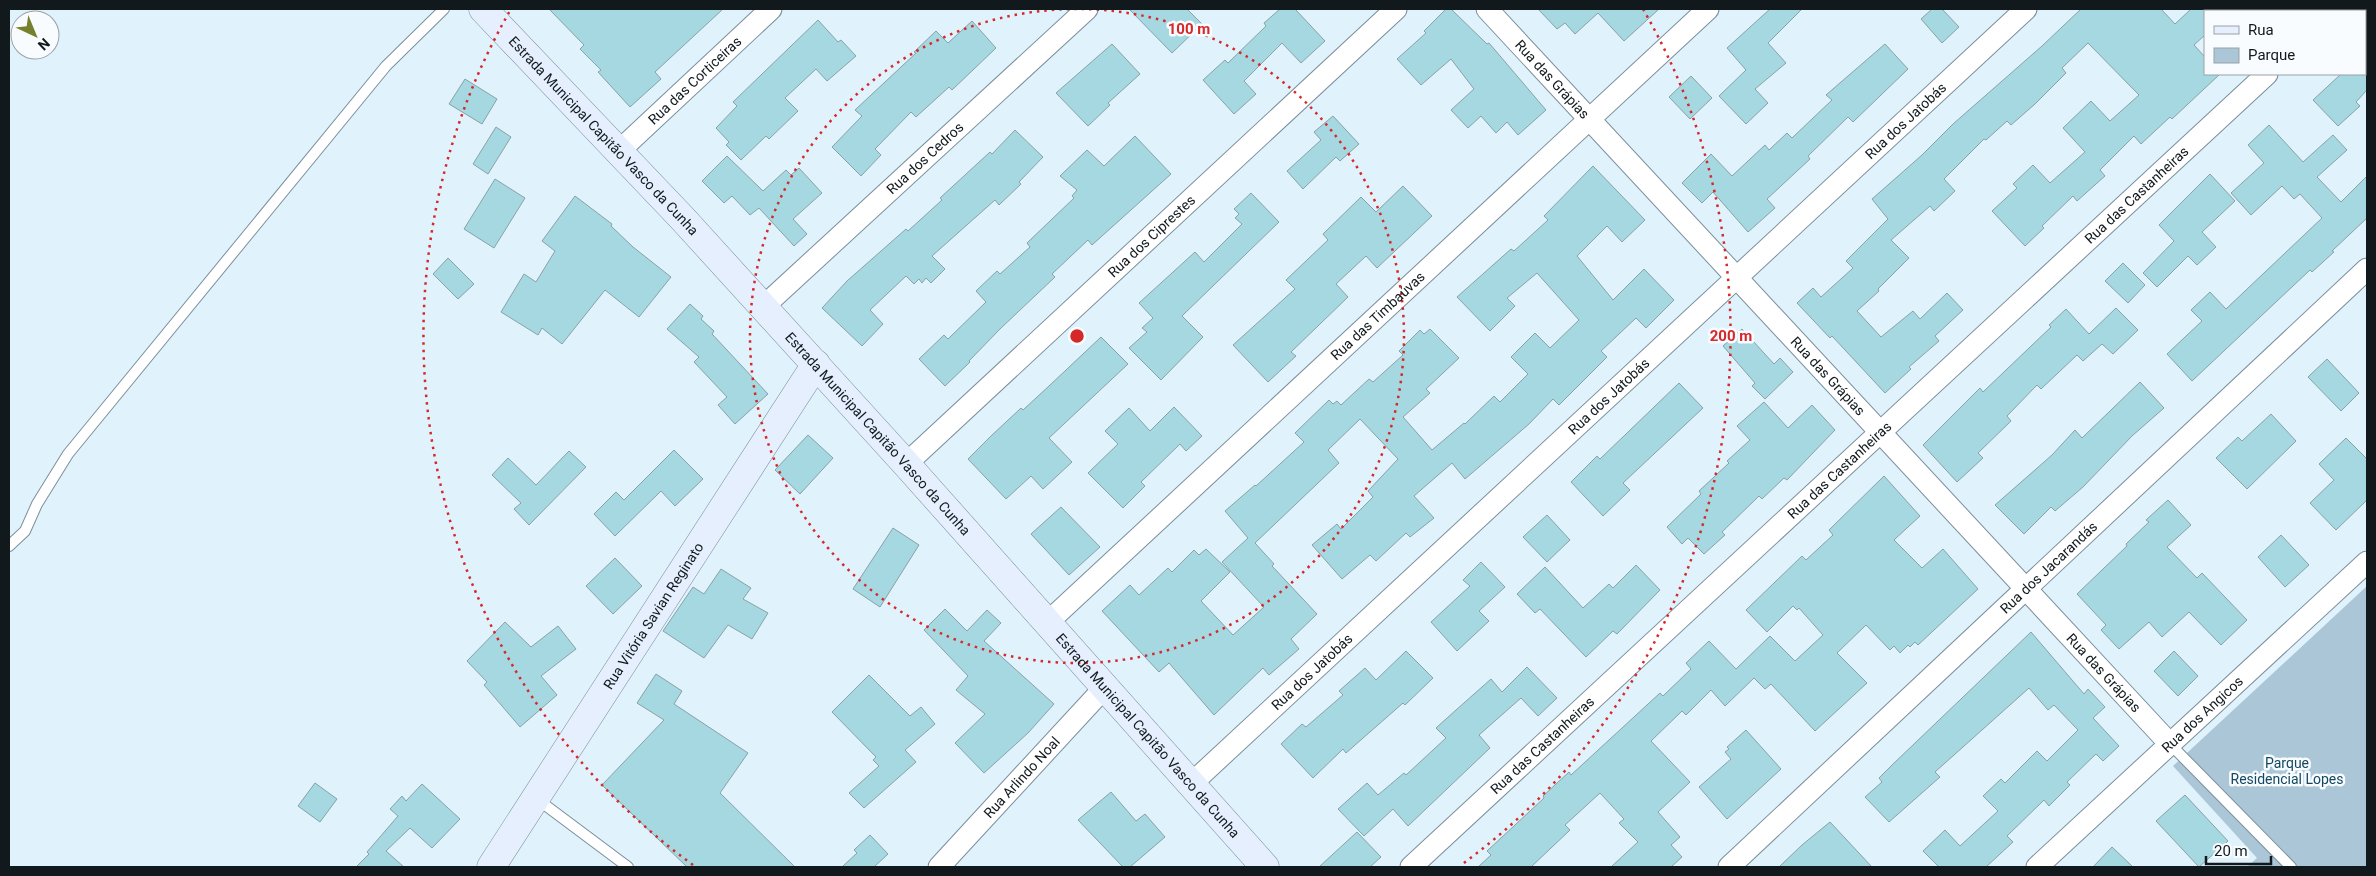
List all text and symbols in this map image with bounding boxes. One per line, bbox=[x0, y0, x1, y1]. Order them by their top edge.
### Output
north arrow bbox=[10, 10, 60, 60]
legend bbox=[2204, 10, 2366, 75]
text: 100 m bbox=[1168, 20, 1210, 38]
text: Rua bbox=[2248, 21, 2274, 39]
street label: Estrada Municipal Capitão Vasco da Cunha bbox=[505, 33, 702, 238]
street label: Rua das Corticeiras bbox=[645, 33, 745, 128]
text: N bbox=[35, 35, 53, 54]
street label: Rua das Grápias bbox=[1512, 37, 1593, 122]
text: Parque bbox=[2248, 46, 2295, 64]
street label: Rua dos Jatobás bbox=[1862, 79, 1949, 162]
street label: Rua dos Cedros bbox=[883, 119, 967, 197]
street label: Rua das Castanheiras bbox=[2081, 143, 2192, 247]
street label: Rua dos Ciprestes bbox=[1105, 192, 1198, 280]
street label: Rua das Timbaúvas bbox=[1327, 268, 1428, 363]
centre of rings bbox=[1068, 327, 1086, 345]
text: 200 m bbox=[1710, 327, 1752, 345]
street label: Estrada Municipal Capitão Vasco da Cunha bbox=[782, 329, 974, 539]
street label: Rua das Grápias bbox=[1788, 333, 1868, 419]
street label: Rua dos Jatobás bbox=[1565, 355, 1653, 438]
street label: Rua das Castanheiras bbox=[1784, 418, 1895, 522]
street label: Rua dos Jacarandás bbox=[1997, 518, 2100, 617]
street label: Rua Vitória Savian Reginato bbox=[600, 539, 707, 692]
street label: Estrada Municipal Capitão Vasco da Cunha bbox=[1053, 630, 1243, 841]
street label: Rua dos Jatobás bbox=[1268, 630, 1356, 713]
street label: Rua das Grápias bbox=[2063, 630, 2144, 715]
street label: Rua dos Angicos bbox=[2158, 673, 2246, 756]
street label: Rua das Castanheiras bbox=[1487, 693, 1597, 797]
street label: Rua Arlindo Noal bbox=[980, 734, 1063, 821]
park label: Parque Residencial Lopes bbox=[2231, 755, 2344, 787]
scale bar bbox=[2206, 834, 2271, 866]
text: 20 m bbox=[2214, 842, 2248, 860]

